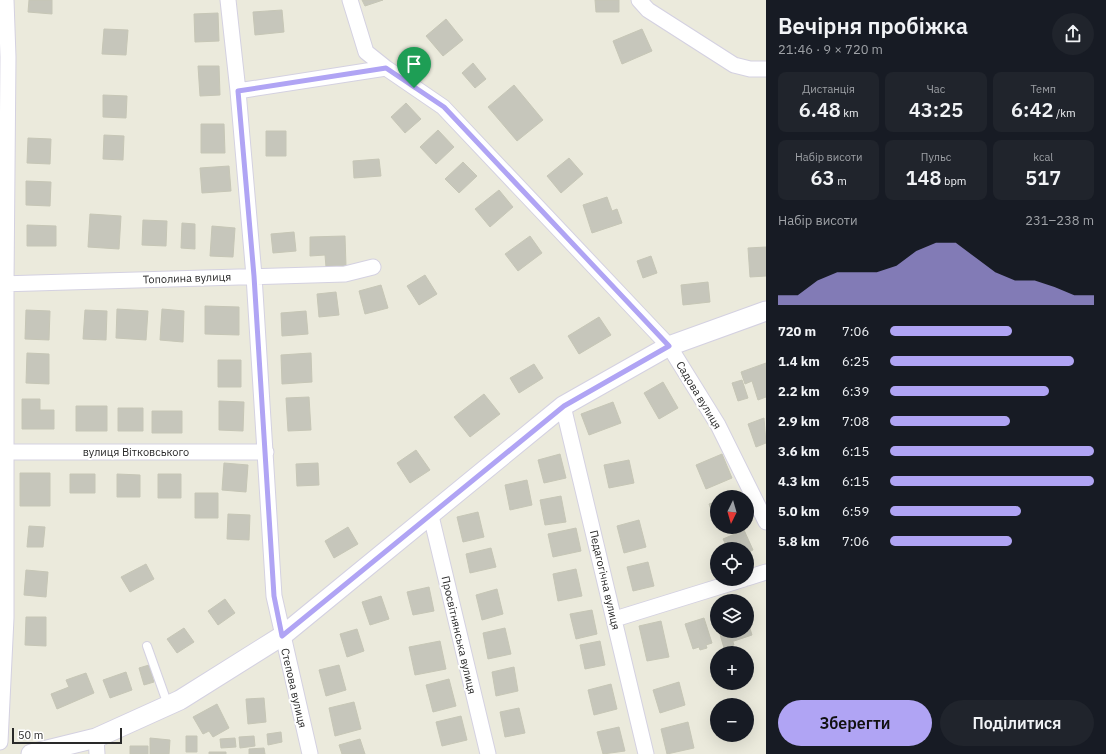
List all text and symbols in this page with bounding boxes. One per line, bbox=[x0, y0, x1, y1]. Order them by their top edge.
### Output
text: Вечірня пробіжка bbox=[778, 11, 968, 40]
button: share bbox=[1052, 13, 1094, 55]
text: 21:46 · 9 × 720 m bbox=[778, 41, 883, 58]
pin bbox=[397, 47, 431, 88]
icon: arrive bbox=[403, 53, 425, 75]
text: Дистанція bbox=[802, 82, 855, 96]
text: Час bbox=[927, 82, 945, 96]
text: Темп bbox=[1031, 82, 1056, 96]
text: 6.48 bbox=[799, 96, 841, 123]
text: 43:25 bbox=[909, 96, 963, 123]
text: 6:42 bbox=[1011, 96, 1053, 123]
text: km bbox=[841, 106, 859, 120]
text: /km bbox=[1053, 106, 1076, 120]
text: Набір висоти bbox=[795, 150, 862, 164]
text: Пульс bbox=[921, 150, 951, 164]
text: kcal bbox=[1033, 150, 1053, 164]
text: 63 bbox=[811, 164, 835, 191]
text: 148 bbox=[906, 164, 942, 191]
text: 517 bbox=[1025, 164, 1061, 191]
text: m bbox=[835, 174, 847, 188]
text: bpm bbox=[942, 174, 966, 188]
text: Набір висоти bbox=[778, 212, 858, 229]
text: 231–238 m bbox=[1025, 212, 1094, 229]
street label: Тополина вулиця bbox=[143, 269, 231, 287]
text: 720 m bbox=[778, 323, 816, 340]
text: 7:06 bbox=[842, 323, 869, 340]
text: 1.4 km bbox=[778, 353, 820, 370]
text: 6:25 bbox=[842, 353, 869, 370]
street label: Садова вулиця bbox=[673, 358, 725, 432]
text: 2.2 km bbox=[778, 383, 820, 400]
text: 6:39 bbox=[842, 383, 869, 400]
text: 2.9 km bbox=[778, 413, 820, 430]
text: 7:08 bbox=[842, 413, 869, 430]
text: 3.6 km bbox=[778, 443, 820, 460]
text: 6:15 bbox=[842, 443, 869, 460]
street label: вулиця Вітковського bbox=[83, 445, 189, 459]
text: 4.3 km bbox=[778, 473, 820, 490]
text: 6:15 bbox=[842, 473, 869, 490]
north arrow bbox=[710, 490, 754, 534]
map controls bbox=[710, 490, 754, 742]
text: 5.0 km bbox=[778, 503, 820, 520]
text: 6:59 bbox=[842, 503, 869, 520]
street label: Педагогічна вулиця bbox=[587, 529, 623, 631]
text: 5.8 km bbox=[778, 533, 820, 550]
text: 7:06 bbox=[842, 533, 869, 550]
button: locate bbox=[710, 542, 754, 586]
street label: Просвітнянська вулиця bbox=[439, 575, 479, 695]
button: layers bbox=[710, 594, 754, 638]
button: + bbox=[710, 646, 754, 690]
street label: Степова вулиця bbox=[278, 647, 310, 729]
button: − bbox=[710, 698, 754, 742]
button: Зберегти bbox=[778, 700, 932, 746]
button: Поділитися bbox=[940, 700, 1094, 746]
scale bar bbox=[12, 726, 122, 745]
text: 50 m bbox=[18, 728, 43, 742]

